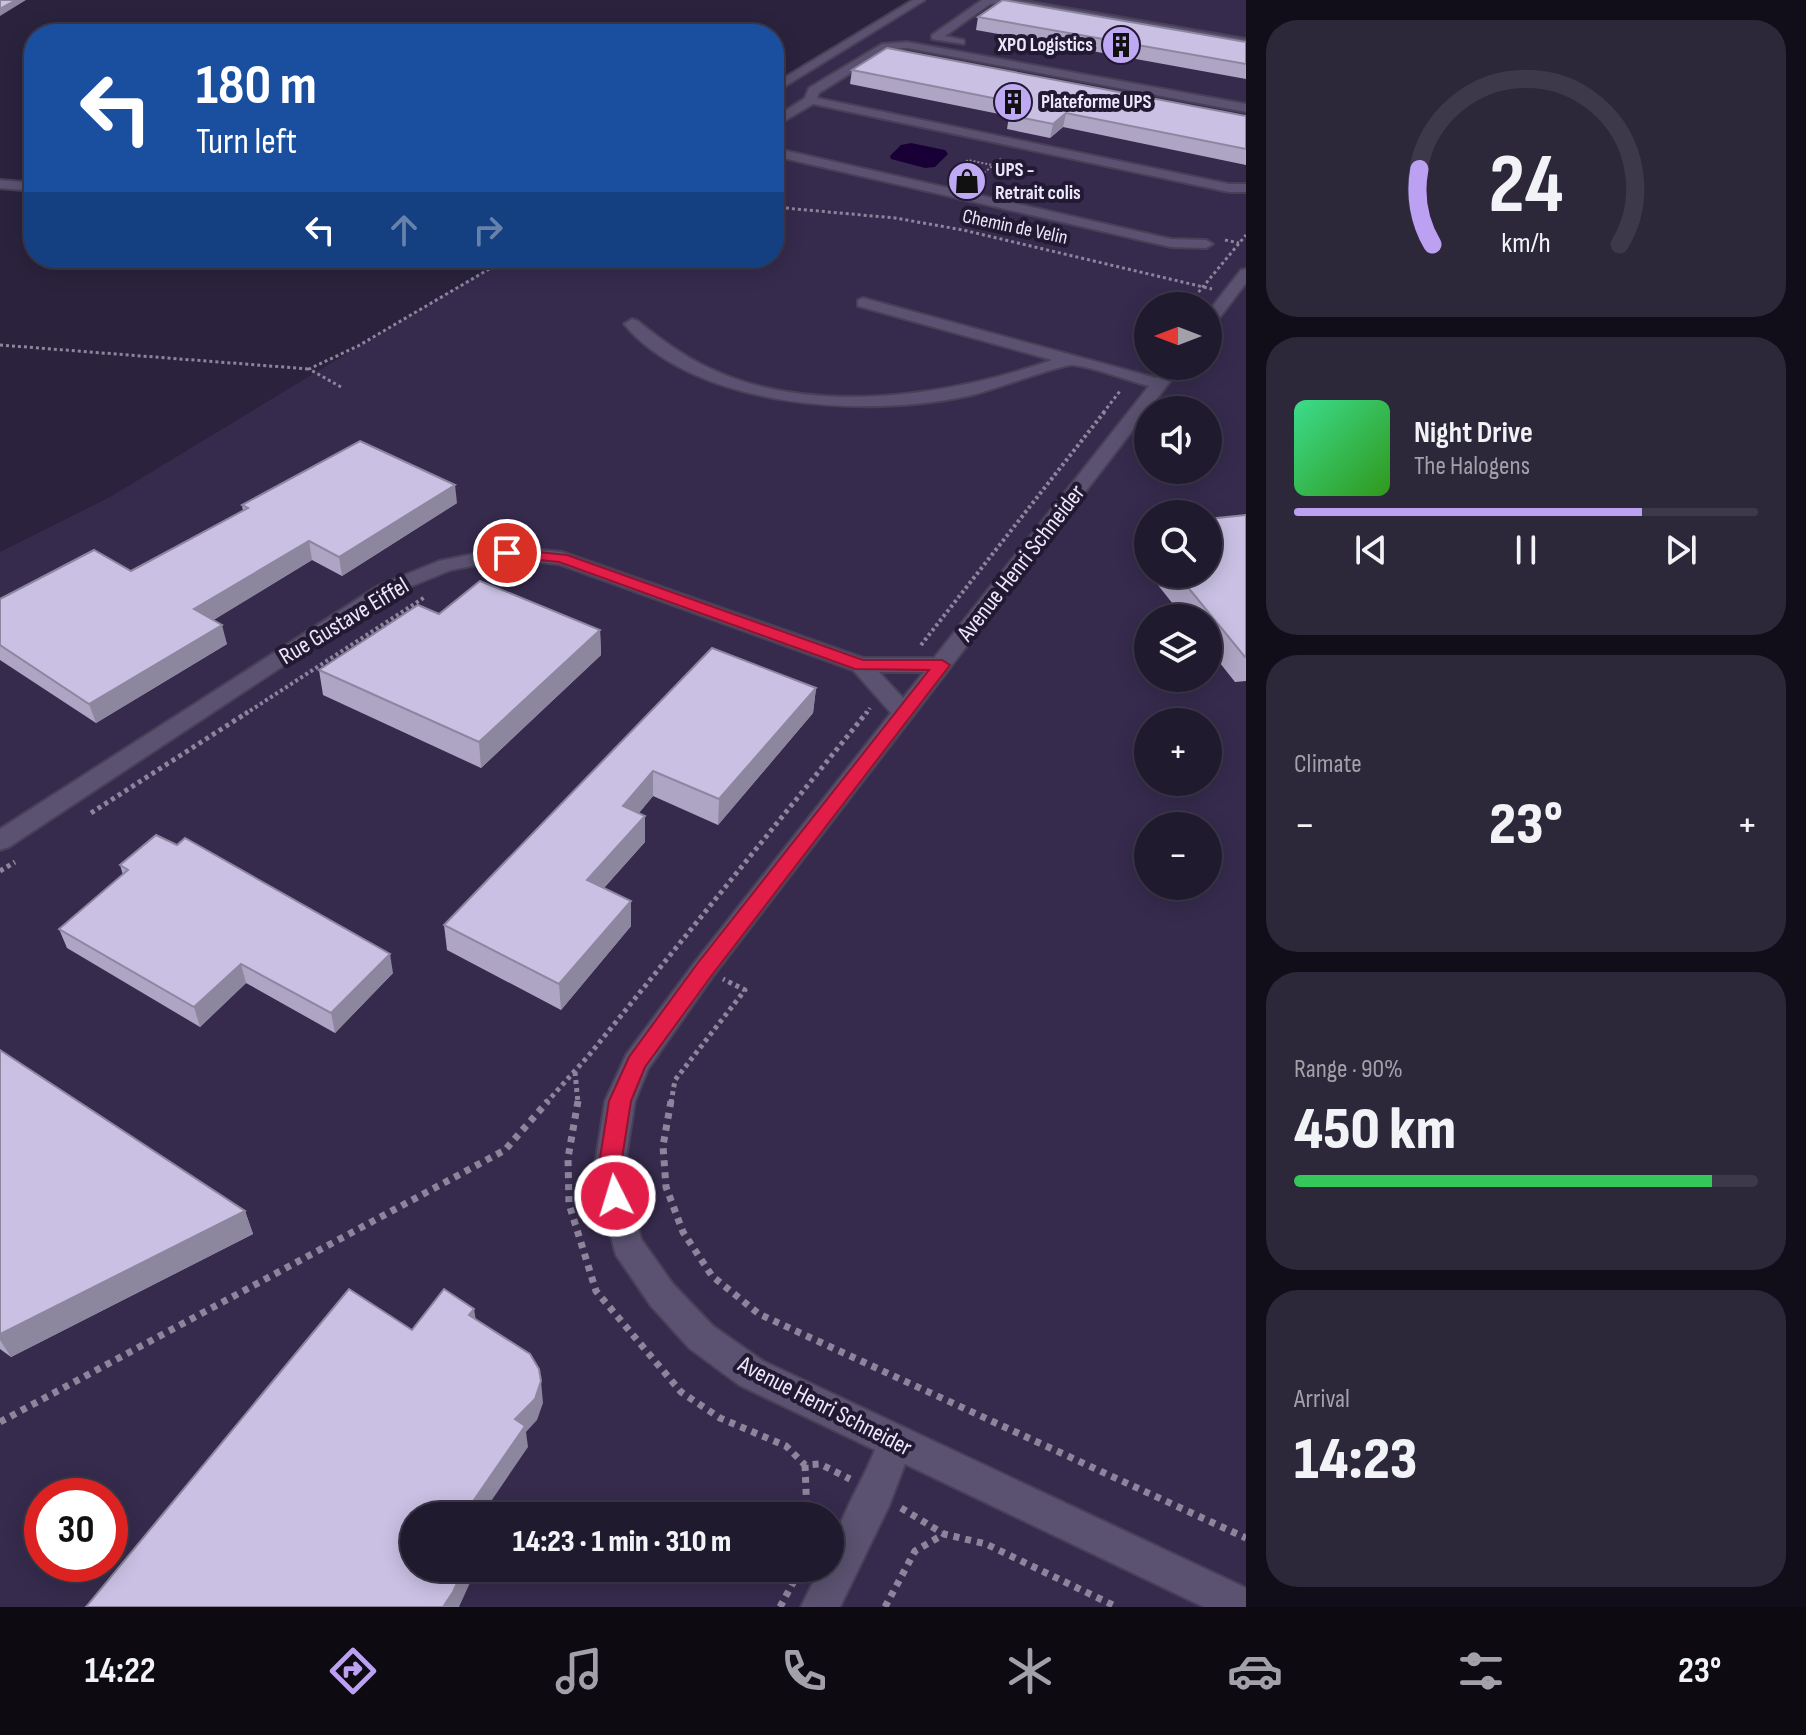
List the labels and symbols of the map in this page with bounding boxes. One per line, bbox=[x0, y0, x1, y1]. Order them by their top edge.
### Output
building icon: XPO Logistics bbox=[1100, 24, 1142, 66]
place label: XPO Logistics bbox=[997, 33, 1093, 57]
building icon: Plateforme UPS bbox=[992, 81, 1034, 123]
place label: Plateforme UPS bbox=[1041, 90, 1152, 114]
place label: UPS - Retrait colis bbox=[995, 158, 1081, 205]
shop icon: UPS - Retrait colis bbox=[946, 160, 988, 202]
street label: Chemin de Velin bbox=[960, 204, 1070, 250]
north arrow bbox=[1134, 292, 1222, 380]
street label: Avenue Henri Schneider bbox=[950, 479, 1091, 648]
pin bbox=[473, 519, 541, 587]
street label: Rue Gustave Eiffel bbox=[274, 571, 414, 671]
position arrow bbox=[573, 1154, 657, 1238]
street label: Avenue Henri Schneider bbox=[732, 1349, 917, 1462]
speed limit sign: 30 bbox=[24, 1478, 128, 1582]

